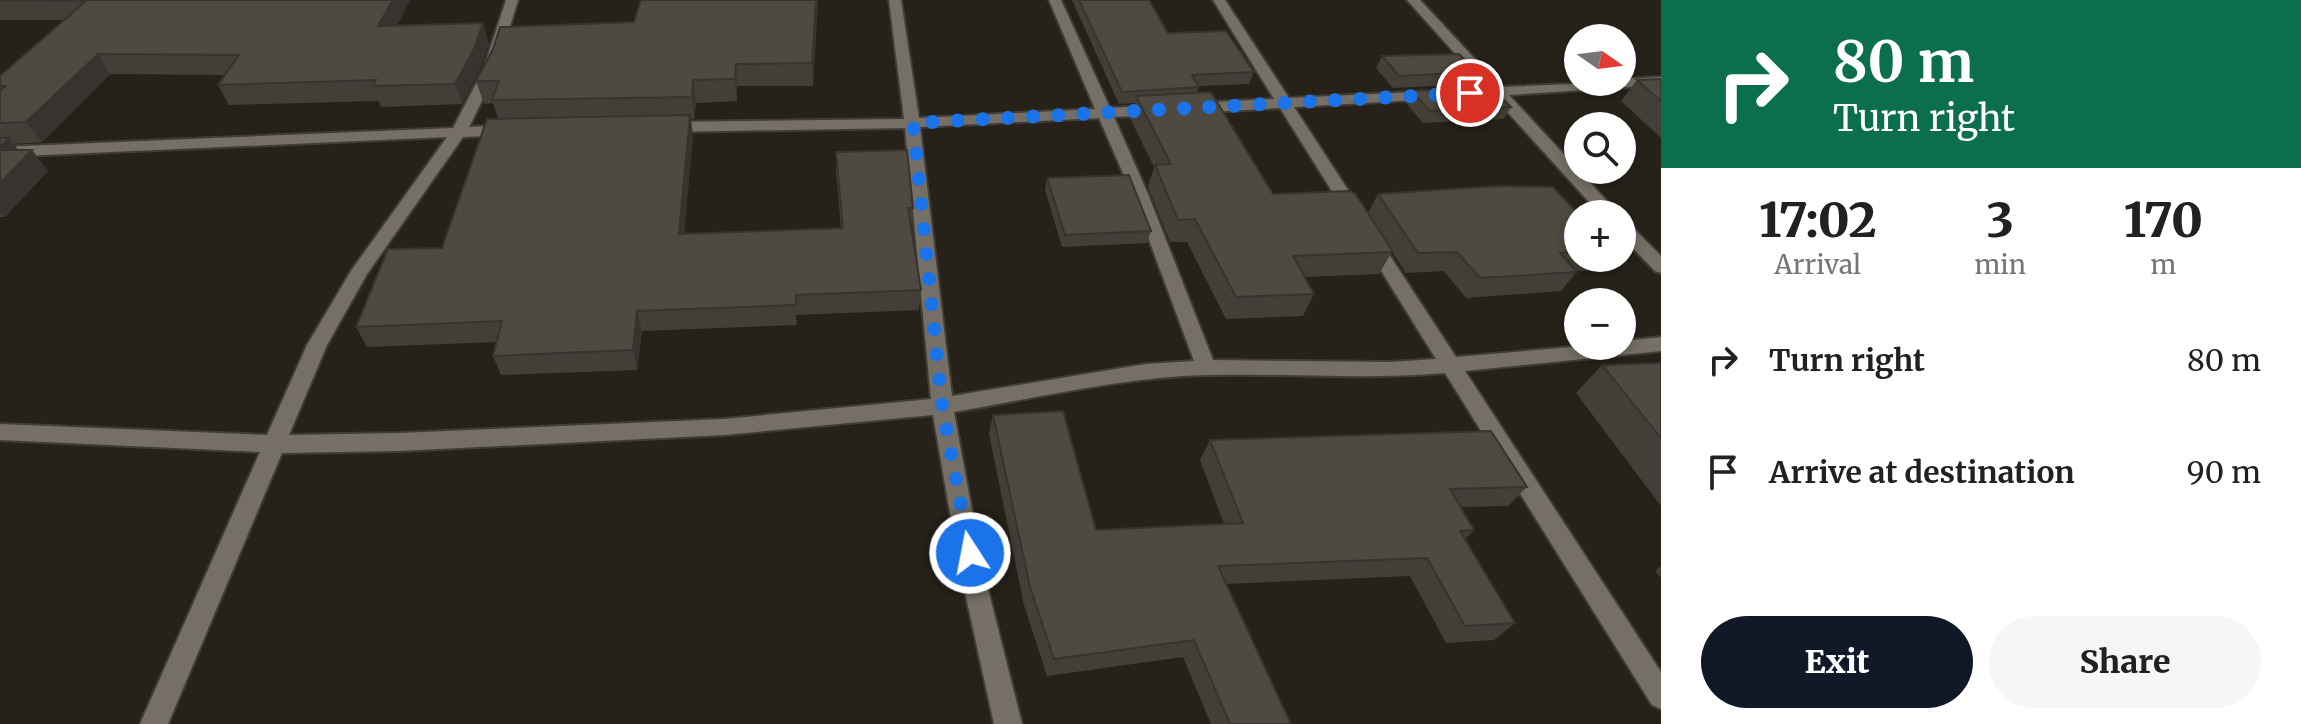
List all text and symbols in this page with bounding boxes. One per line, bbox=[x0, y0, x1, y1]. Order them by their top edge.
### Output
north arrow bbox=[1564, 24, 1636, 96]
map controls bbox=[1564, 24, 1636, 360]
text: 80 m bbox=[1833, 27, 1974, 97]
icon: right bbox=[1701, 32, 1805, 136]
pin bbox=[1436, 59, 1504, 127]
icon: arrive bbox=[1448, 71, 1492, 115]
text: Turn right bbox=[1833, 96, 2015, 141]
button: search bbox=[1564, 112, 1636, 184]
text: 17:02 bbox=[1759, 190, 1877, 250]
text: 3 bbox=[1986, 190, 2014, 250]
text: 170 bbox=[2124, 190, 2203, 250]
button: + bbox=[1564, 200, 1636, 272]
text: Arrival bbox=[1774, 248, 1861, 281]
text: min bbox=[1974, 248, 2026, 281]
text: m bbox=[2151, 248, 2176, 281]
button: − bbox=[1564, 288, 1636, 360]
icon: right bbox=[1701, 338, 1745, 382]
text: Turn right bbox=[1769, 341, 1925, 379]
text: 80 m bbox=[2187, 341, 2261, 379]
icon: arrive bbox=[1701, 450, 1745, 494]
text: Arrive at destination bbox=[1769, 453, 2075, 491]
text: 90 m bbox=[2187, 453, 2261, 491]
position arrow bbox=[928, 511, 1012, 595]
button: Exit bbox=[1701, 616, 1973, 708]
button: Share bbox=[1989, 616, 2261, 708]

